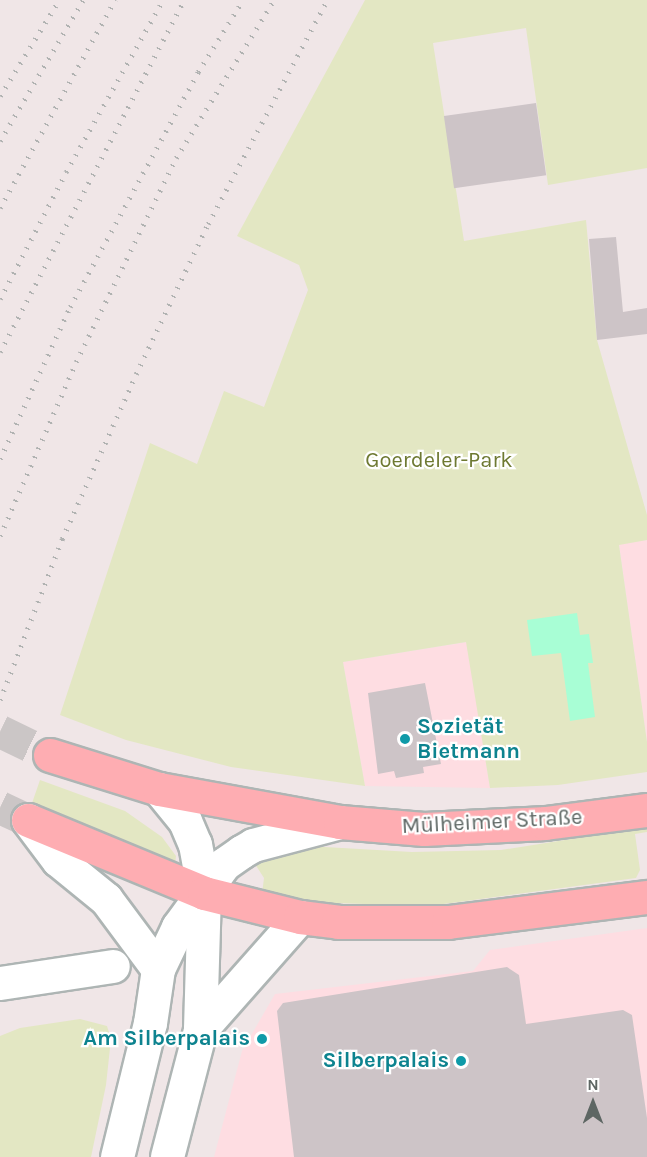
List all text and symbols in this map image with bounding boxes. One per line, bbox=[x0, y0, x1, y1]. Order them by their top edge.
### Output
park label: Goerdeler-Park bbox=[365, 448, 513, 474]
place label: Sozietät Bietmann bbox=[417, 713, 520, 764]
marker: Sozietät Bietmann bbox=[398, 732, 412, 746]
street label: Mülheimer Straße bbox=[401, 804, 583, 840]
place label: Am Silberpalais bbox=[83, 1026, 250, 1052]
marker: Am Silberpalais bbox=[255, 1032, 269, 1046]
place label: Silberpalais bbox=[323, 1048, 449, 1074]
marker: Silberpalais bbox=[454, 1054, 468, 1068]
north arrow bbox=[563, 1073, 623, 1133]
text: N bbox=[587, 1075, 599, 1094]

